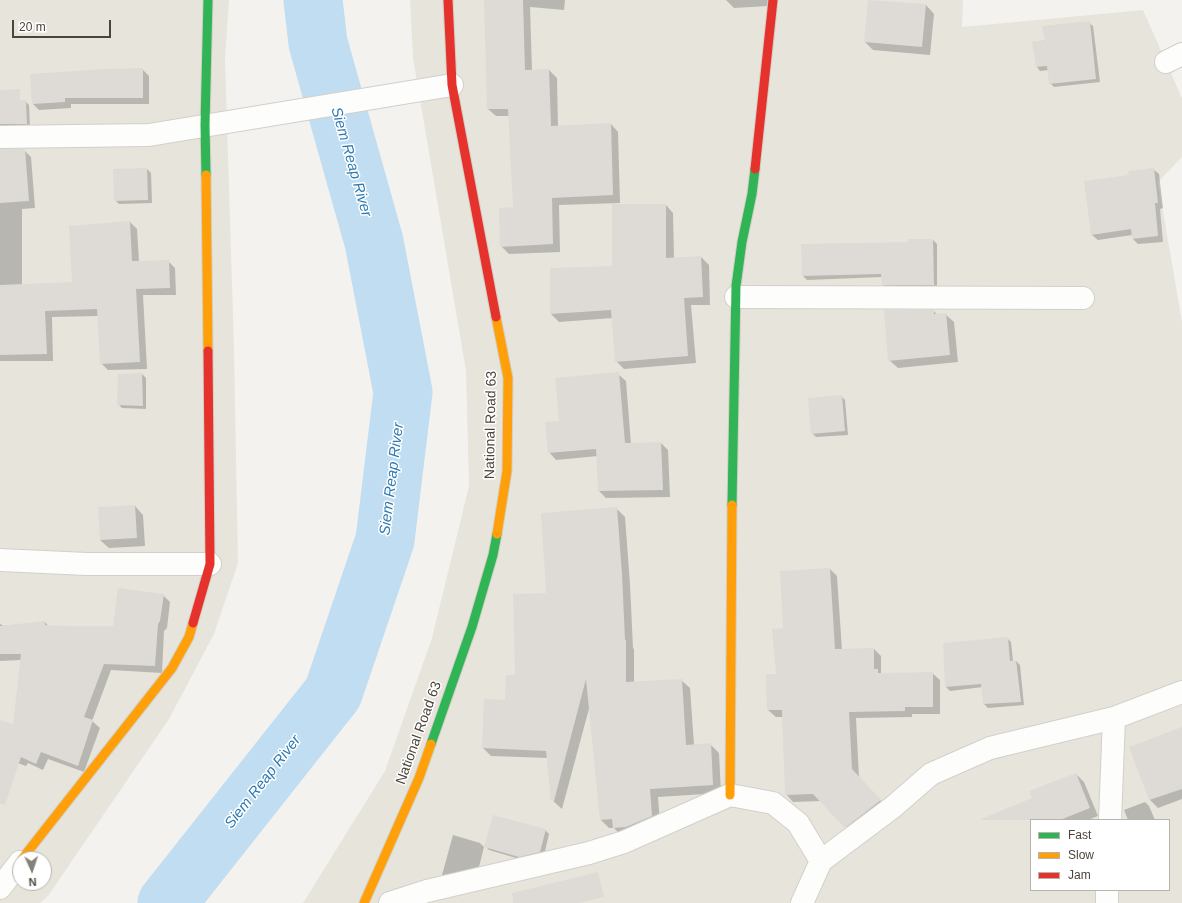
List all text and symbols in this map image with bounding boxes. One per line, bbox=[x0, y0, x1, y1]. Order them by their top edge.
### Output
scale bar bbox=[14, 12, 113, 38]
text: 20 m bbox=[19, 20, 46, 34]
water label: Siem Reap River bbox=[327, 105, 375, 219]
street label: National Road 63 bbox=[482, 371, 500, 479]
water label: Siem Reap River bbox=[376, 422, 408, 536]
street label: National Road 63 bbox=[393, 679, 445, 787]
water label: Siem Reap River bbox=[221, 732, 305, 832]
legend bbox=[1030, 819, 1170, 891]
text: Fast bbox=[1068, 828, 1091, 842]
text: Slow bbox=[1068, 848, 1094, 862]
north arrow bbox=[12, 851, 52, 891]
text: Jam bbox=[1068, 868, 1091, 882]
text: N bbox=[28, 876, 37, 888]

